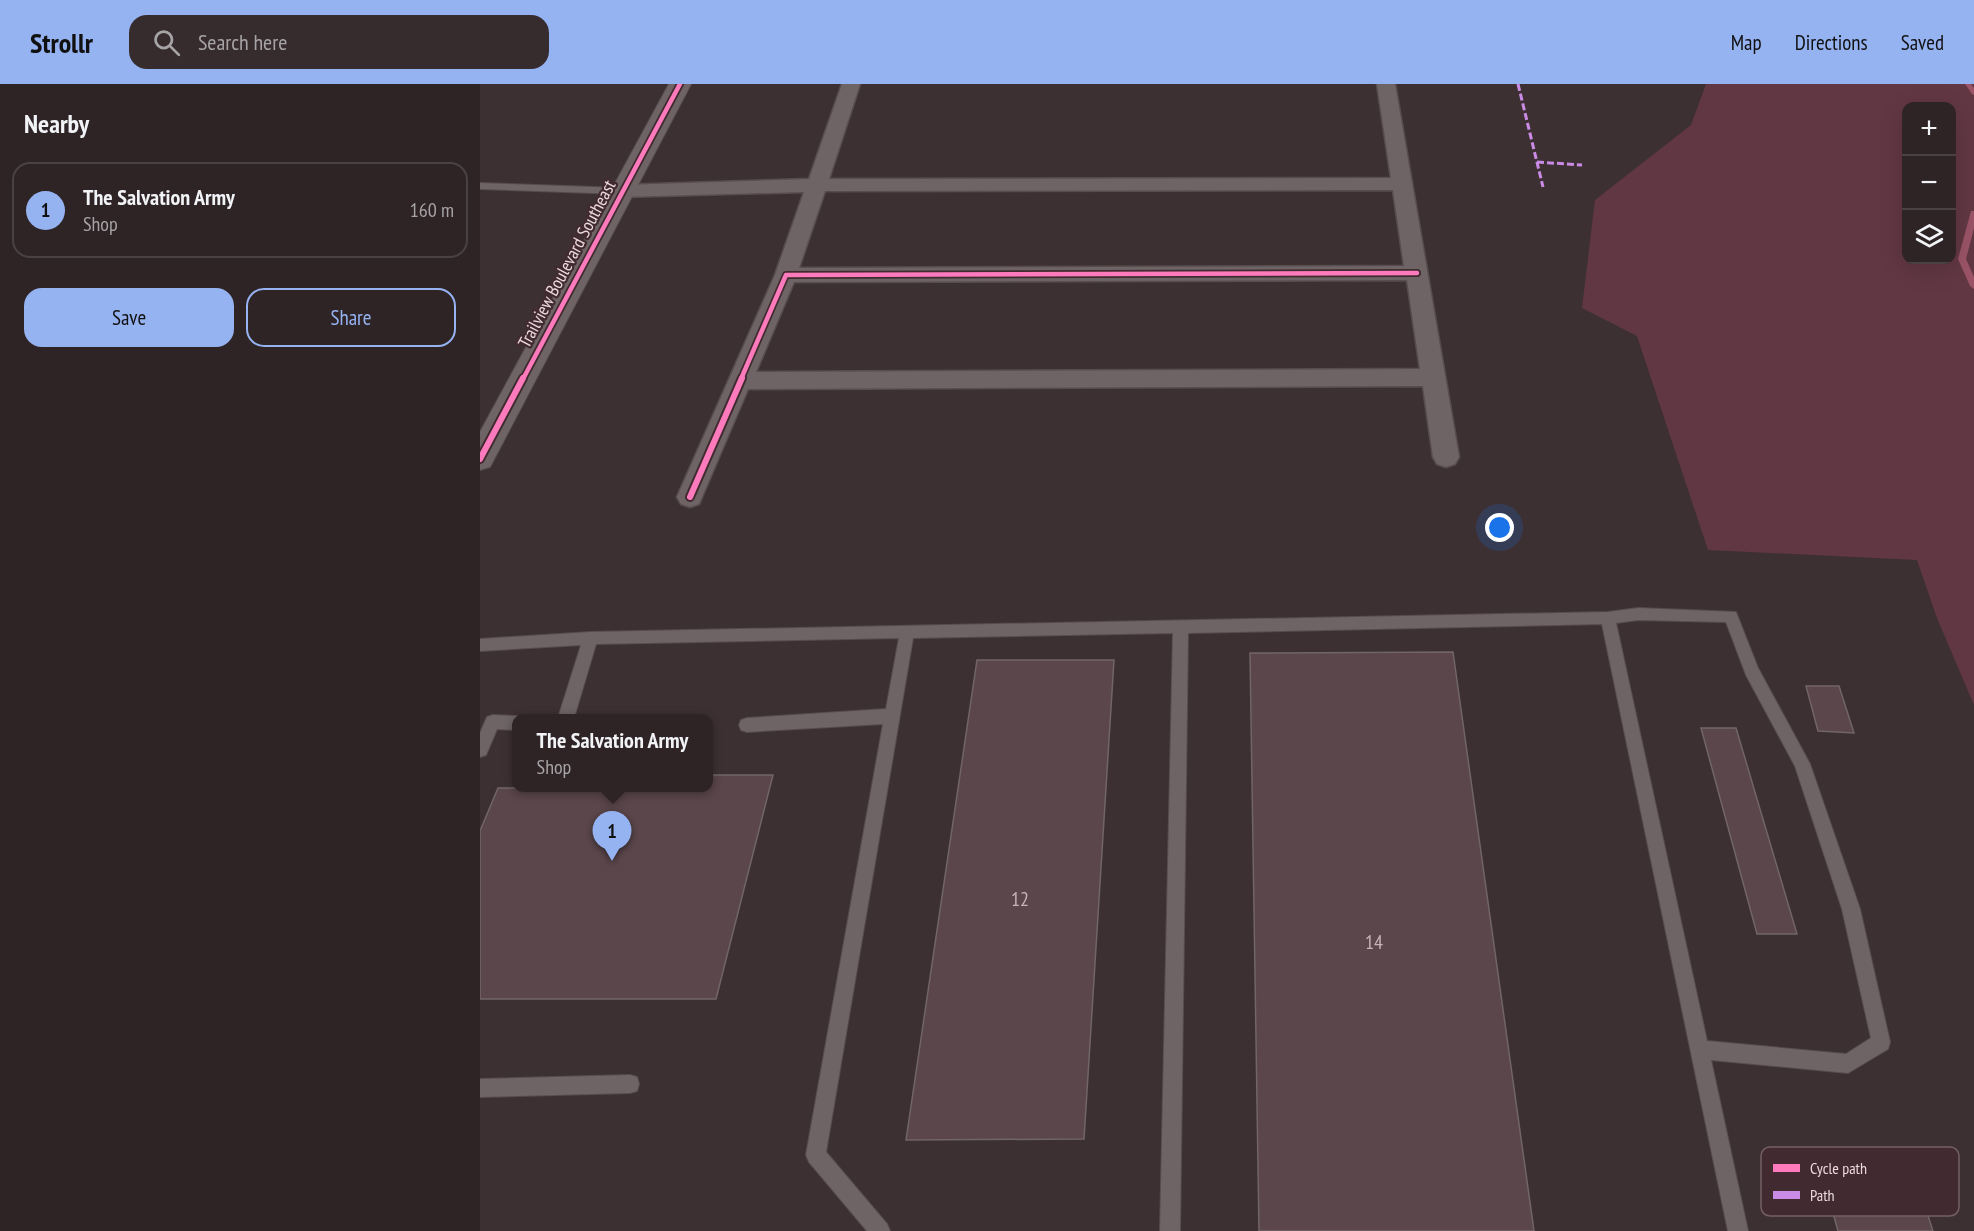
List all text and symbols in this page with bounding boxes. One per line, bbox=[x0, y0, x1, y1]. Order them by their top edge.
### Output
search box bbox=[129, 15, 549, 69]
text: Strollr bbox=[30, 24, 93, 61]
icon: search bbox=[150, 26, 183, 59]
text: Search here bbox=[198, 28, 287, 56]
text: Map bbox=[1731, 29, 1762, 56]
text: Directions bbox=[1795, 29, 1868, 56]
text: Saved bbox=[1901, 29, 1944, 56]
map controls bbox=[1902, 102, 1956, 264]
button: + bbox=[1902, 102, 1956, 156]
text: Nearby bbox=[24, 107, 89, 140]
button: − bbox=[1902, 156, 1956, 210]
street label: Trailview Boulevard Southeast bbox=[513, 176, 621, 352]
text: The Salvation Army bbox=[83, 183, 235, 211]
text: 1 bbox=[41, 197, 50, 223]
text: 160 m bbox=[410, 197, 454, 223]
button: layers bbox=[1902, 210, 1956, 264]
text: Shop bbox=[83, 211, 118, 237]
button: Save bbox=[24, 288, 234, 347]
button: Share bbox=[246, 288, 456, 347]
your location bbox=[1485, 513, 1514, 542]
popup bbox=[512, 714, 713, 792]
text: The Salvation Army bbox=[537, 726, 688, 754]
text: Shop bbox=[537, 754, 571, 780]
pin: 1 bbox=[592, 812, 632, 861]
house number: 12 bbox=[1011, 886, 1029, 912]
house number: 14 bbox=[1365, 929, 1383, 955]
legend bbox=[1761, 1147, 1959, 1216]
text: Cycle path bbox=[1810, 1158, 1867, 1178]
text: Path bbox=[1810, 1185, 1835, 1205]

